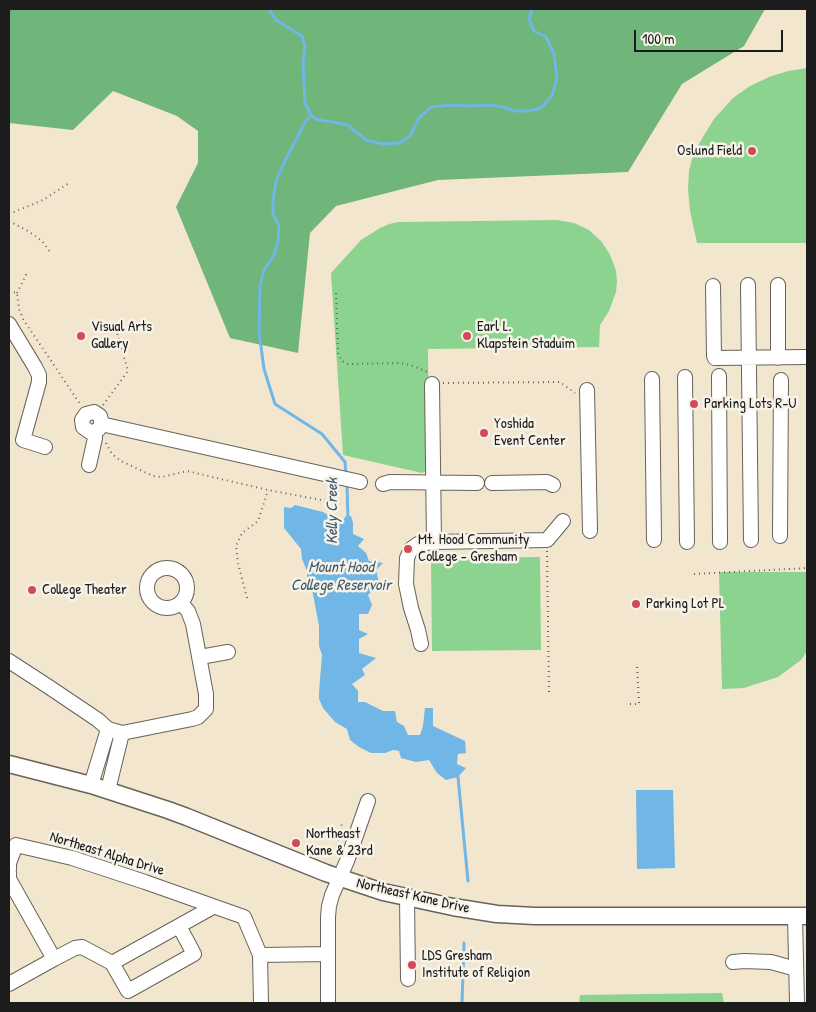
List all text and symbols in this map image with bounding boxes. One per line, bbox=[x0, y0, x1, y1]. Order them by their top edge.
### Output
scale bar bbox=[636, 20, 785, 52]
text: 100 m bbox=[642, 28, 675, 49]
place label: Oslund Field bbox=[677, 142, 742, 160]
marker: Oslund Field bbox=[746, 145, 758, 157]
place label: Visual Arts Gallery bbox=[91, 318, 152, 353]
place label: Earl L. Klapstein Staduim bbox=[477, 318, 575, 353]
marker: Visual Arts Gallery bbox=[75, 330, 87, 342]
marker: Earl L. Klapstein Staduim bbox=[461, 330, 473, 342]
place label: Parking Lots R-U bbox=[704, 395, 796, 413]
marker: Parking Lots R-U bbox=[688, 398, 700, 410]
place label: Yoshida Event Center bbox=[494, 415, 566, 450]
marker: Yoshida Event Center bbox=[478, 427, 490, 439]
water label: Kelly Creek bbox=[323, 478, 343, 544]
place label: Mt. Hood Community College - Gresham bbox=[418, 531, 529, 566]
marker: Mt. Hood Community College - Gresham bbox=[402, 543, 414, 555]
water label: Mount Hood College Reservoir bbox=[291, 558, 391, 596]
place label: College Theater bbox=[42, 581, 127, 599]
marker: College Theater bbox=[26, 584, 38, 596]
place label: Parking Lot PL bbox=[646, 595, 724, 613]
marker: Parking Lot PL bbox=[630, 598, 642, 610]
place label: Northeast Kane & 23rd bbox=[306, 825, 373, 860]
street label: Northeast Alpha Drive bbox=[47, 828, 167, 880]
marker: Northeast Kane & 23rd bbox=[290, 837, 302, 849]
street label: Northeast Kane Drive bbox=[355, 874, 471, 918]
place label: LDS Gresham Institute of Religion bbox=[422, 947, 530, 982]
marker: LDS Gresham Institute of Religion bbox=[406, 959, 418, 971]

